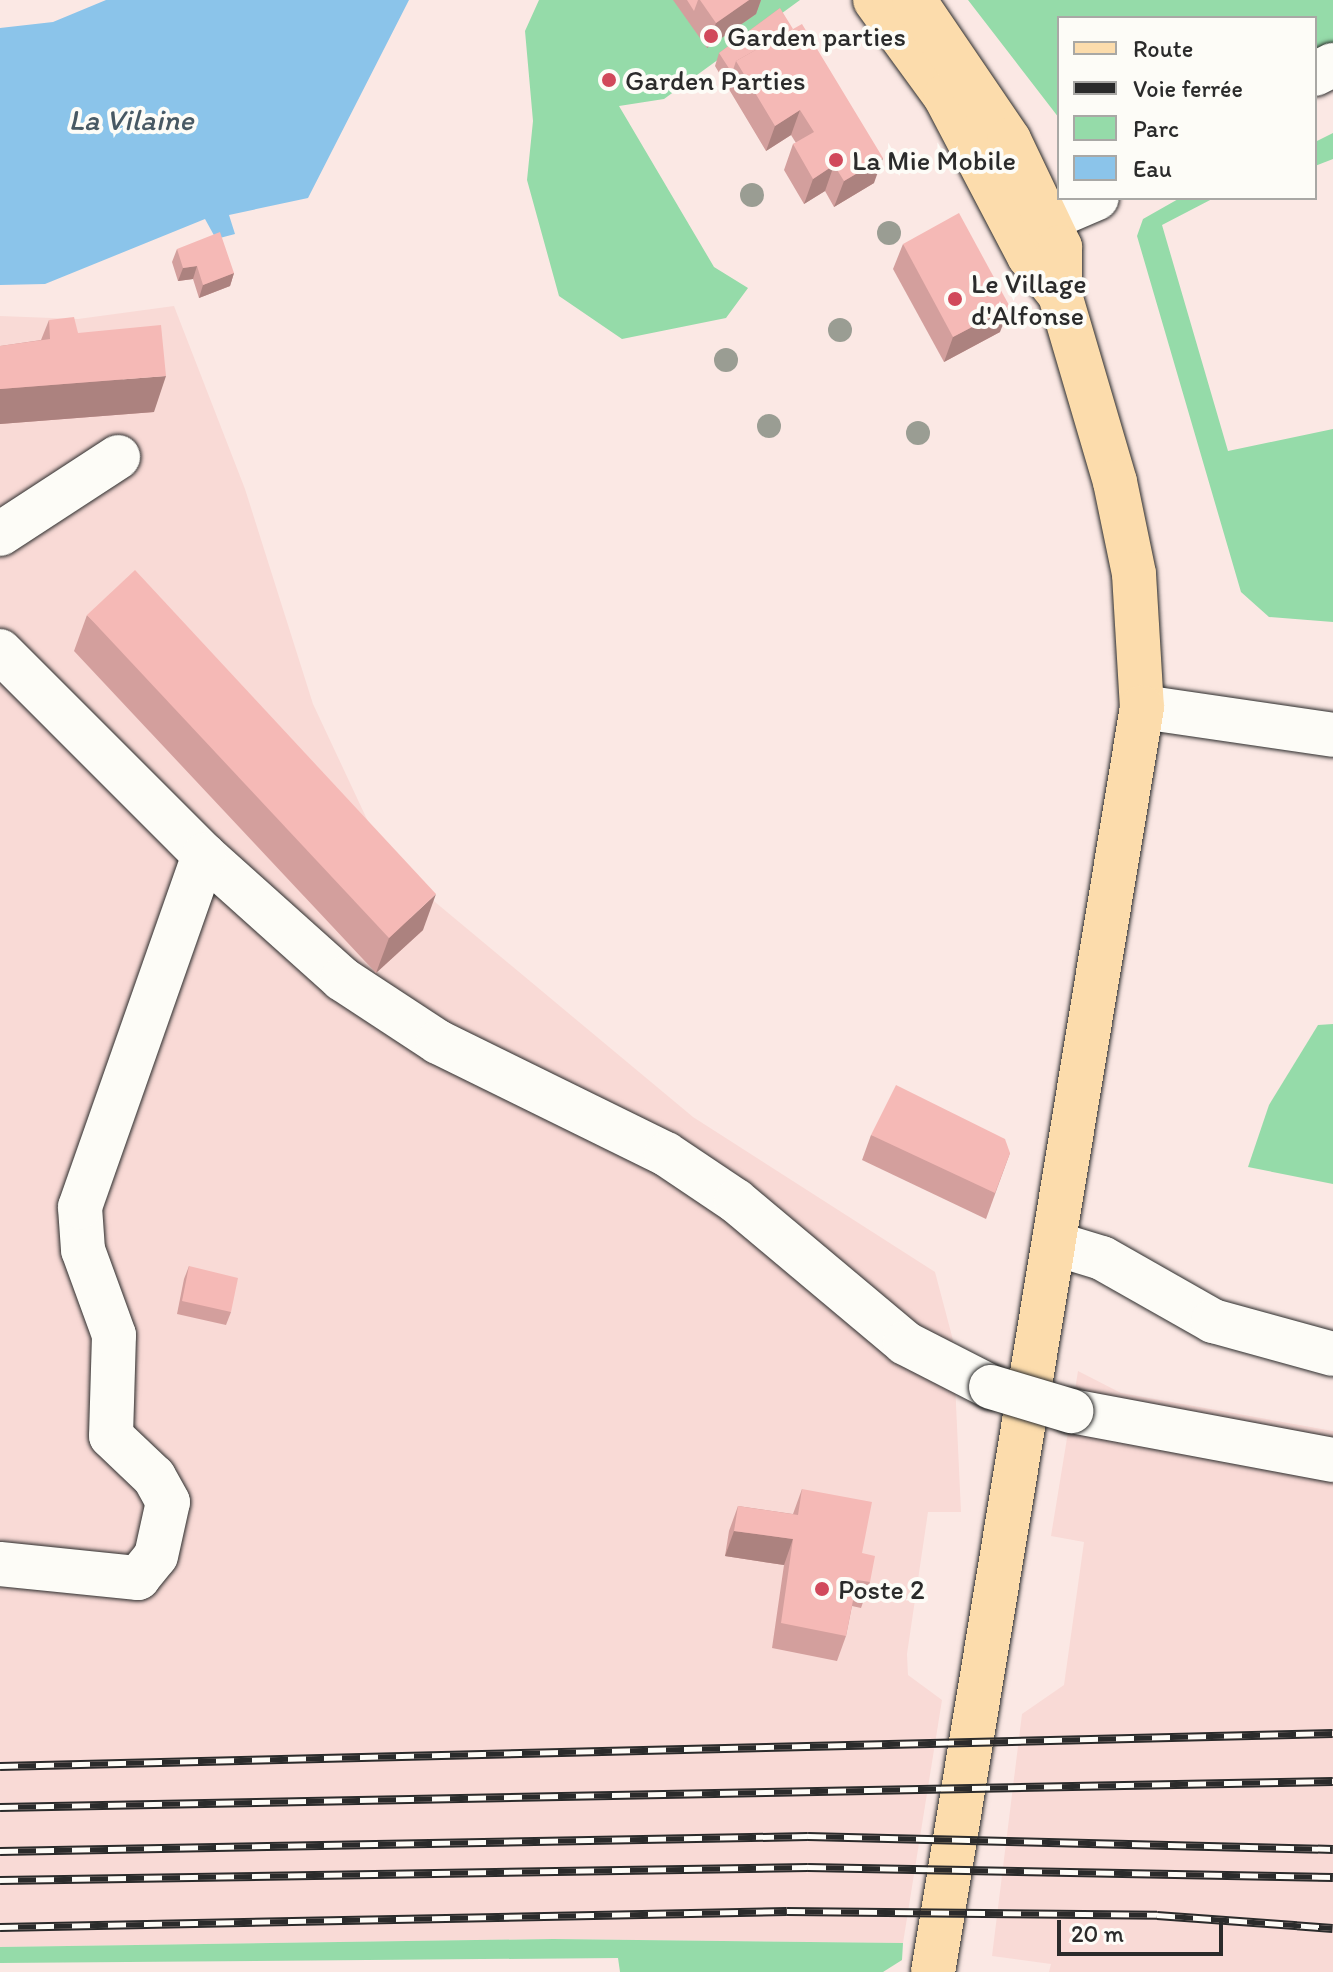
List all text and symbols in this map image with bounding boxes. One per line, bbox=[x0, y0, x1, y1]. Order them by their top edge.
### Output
legend bbox=[1057, 16, 1317, 200]
place label: Garden parties bbox=[727, 19, 906, 53]
marker: Garden parties bbox=[702, 27, 720, 45]
text: Route bbox=[1133, 34, 1193, 63]
place label: Garden Parties bbox=[625, 63, 805, 97]
marker: Garden Parties bbox=[600, 71, 618, 89]
text: Voie ferrée bbox=[1133, 74, 1243, 103]
water label: La Vilaine bbox=[69, 102, 193, 138]
text: Parc bbox=[1133, 114, 1179, 143]
place label: La Mie Mobile bbox=[852, 143, 1015, 177]
marker: La Mie Mobile bbox=[827, 151, 845, 169]
text: Eau bbox=[1133, 154, 1172, 183]
place label: Le Village d'Alfonse bbox=[971, 266, 1086, 332]
marker: Le Village d'Alfonse bbox=[946, 290, 964, 308]
place label: Poste 2 bbox=[838, 1572, 925, 1606]
marker: Poste 2 bbox=[813, 1580, 831, 1598]
scale bar bbox=[1061, 1904, 1227, 1954]
text: 20 m bbox=[1071, 1919, 1124, 1948]

